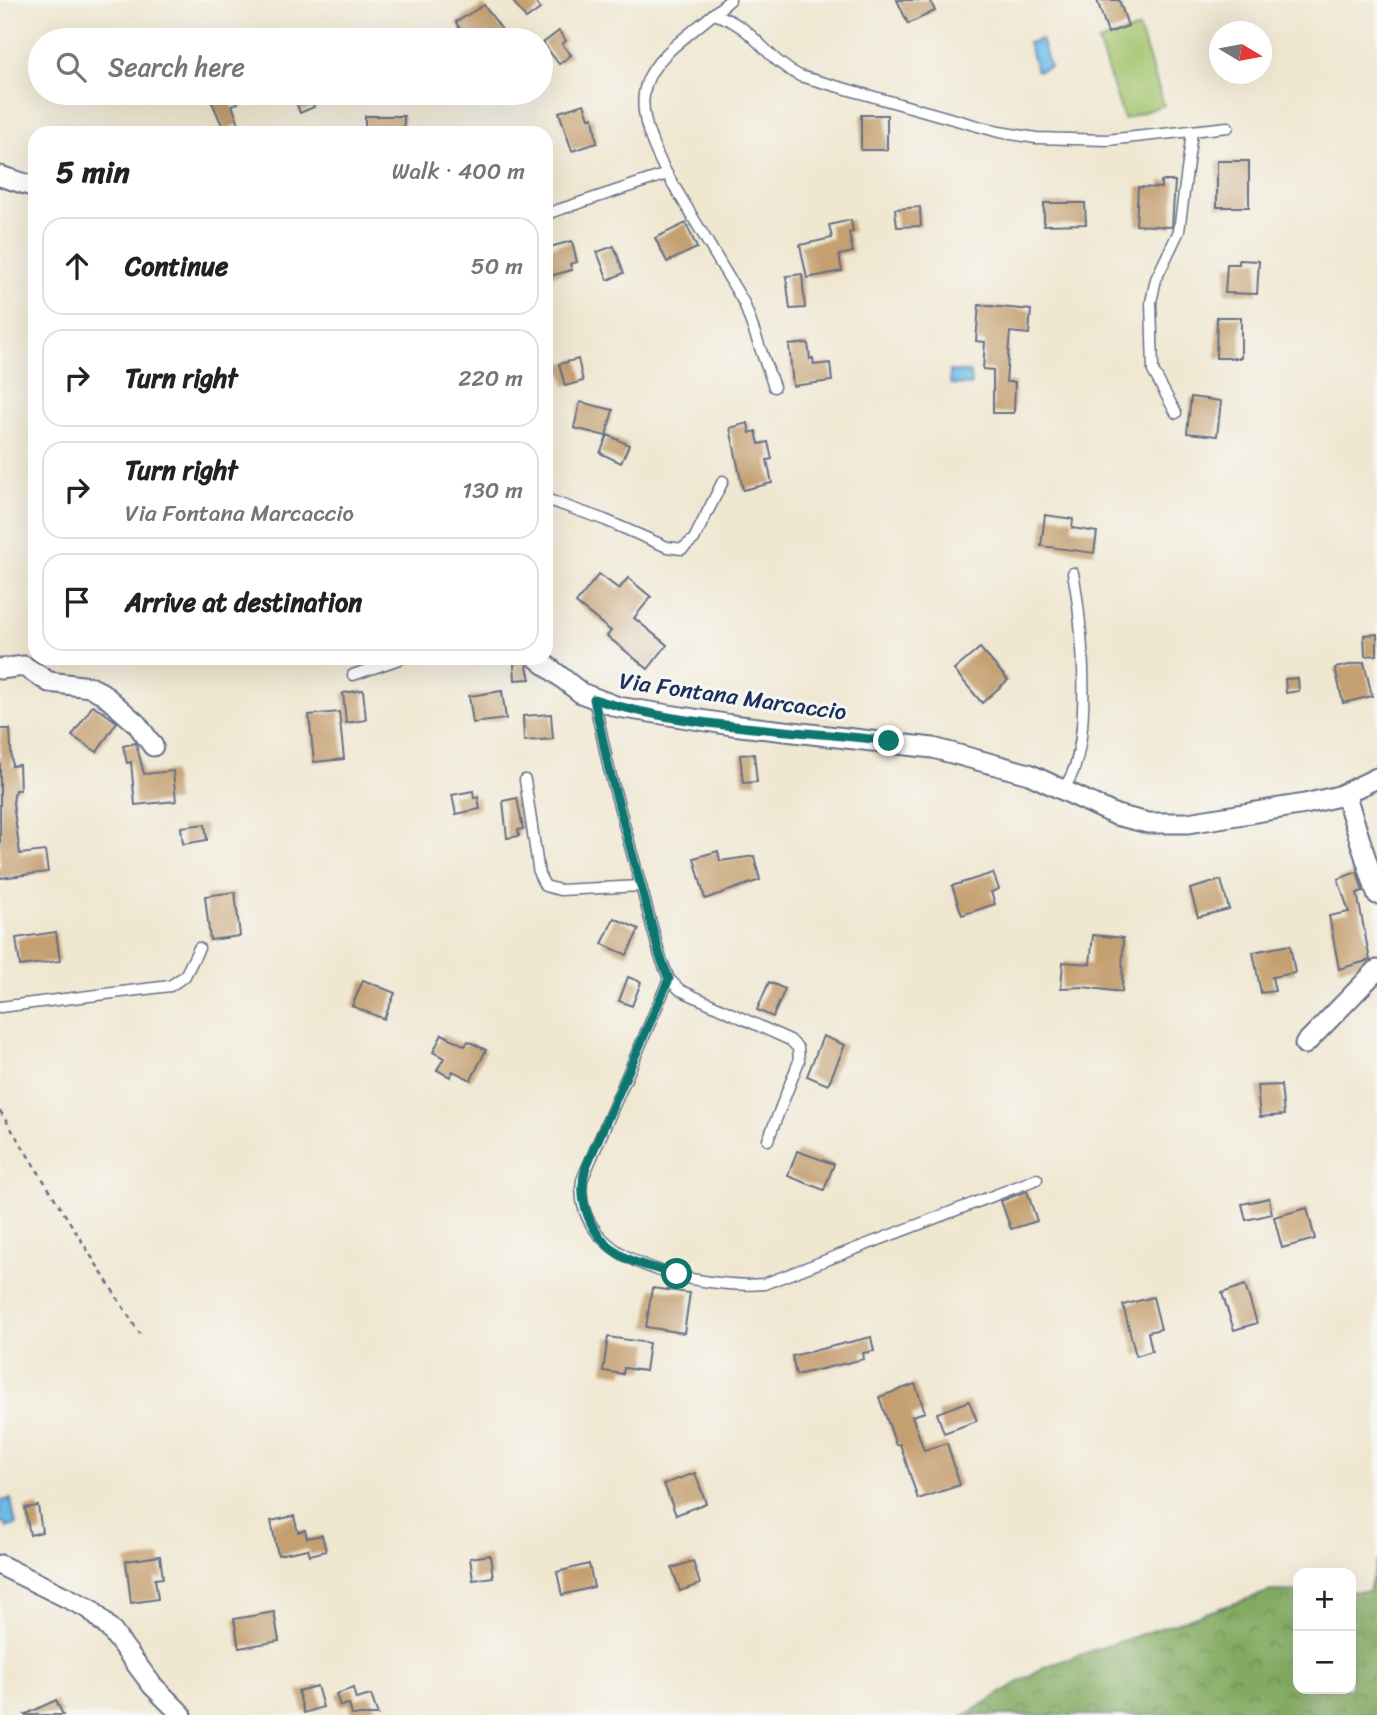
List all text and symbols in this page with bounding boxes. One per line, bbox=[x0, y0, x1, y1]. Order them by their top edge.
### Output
north arrow bbox=[1209, 21, 1272, 84]
search box bbox=[28, 28, 553, 105]
text: Search here bbox=[108, 44, 245, 90]
icon: search bbox=[52, 48, 90, 86]
text: 5 min bbox=[56, 145, 130, 199]
text: Walk · 400 m bbox=[392, 151, 525, 192]
text: Continue bbox=[125, 243, 228, 289]
text: 50 m bbox=[471, 246, 523, 287]
icon: ahead bbox=[58, 247, 96, 285]
text: Turn right bbox=[125, 355, 238, 401]
text: 220 m bbox=[458, 358, 523, 399]
icon: right bbox=[58, 359, 96, 397]
text: Turn right bbox=[125, 447, 238, 493]
text: 130 m bbox=[462, 470, 523, 511]
icon: right bbox=[58, 471, 96, 509]
text: Via Fontana Marcaccio bbox=[125, 493, 354, 534]
text: Arrive at destination bbox=[125, 579, 362, 625]
icon: arrive bbox=[58, 583, 96, 621]
street label: Via Fontana Marcaccio bbox=[617, 660, 849, 733]
route end bbox=[873, 725, 904, 756]
route start bbox=[661, 1258, 692, 1289]
map controls bbox=[1293, 1568, 1356, 1694]
button: + bbox=[1293, 1568, 1356, 1631]
button: − bbox=[1293, 1631, 1356, 1694]

